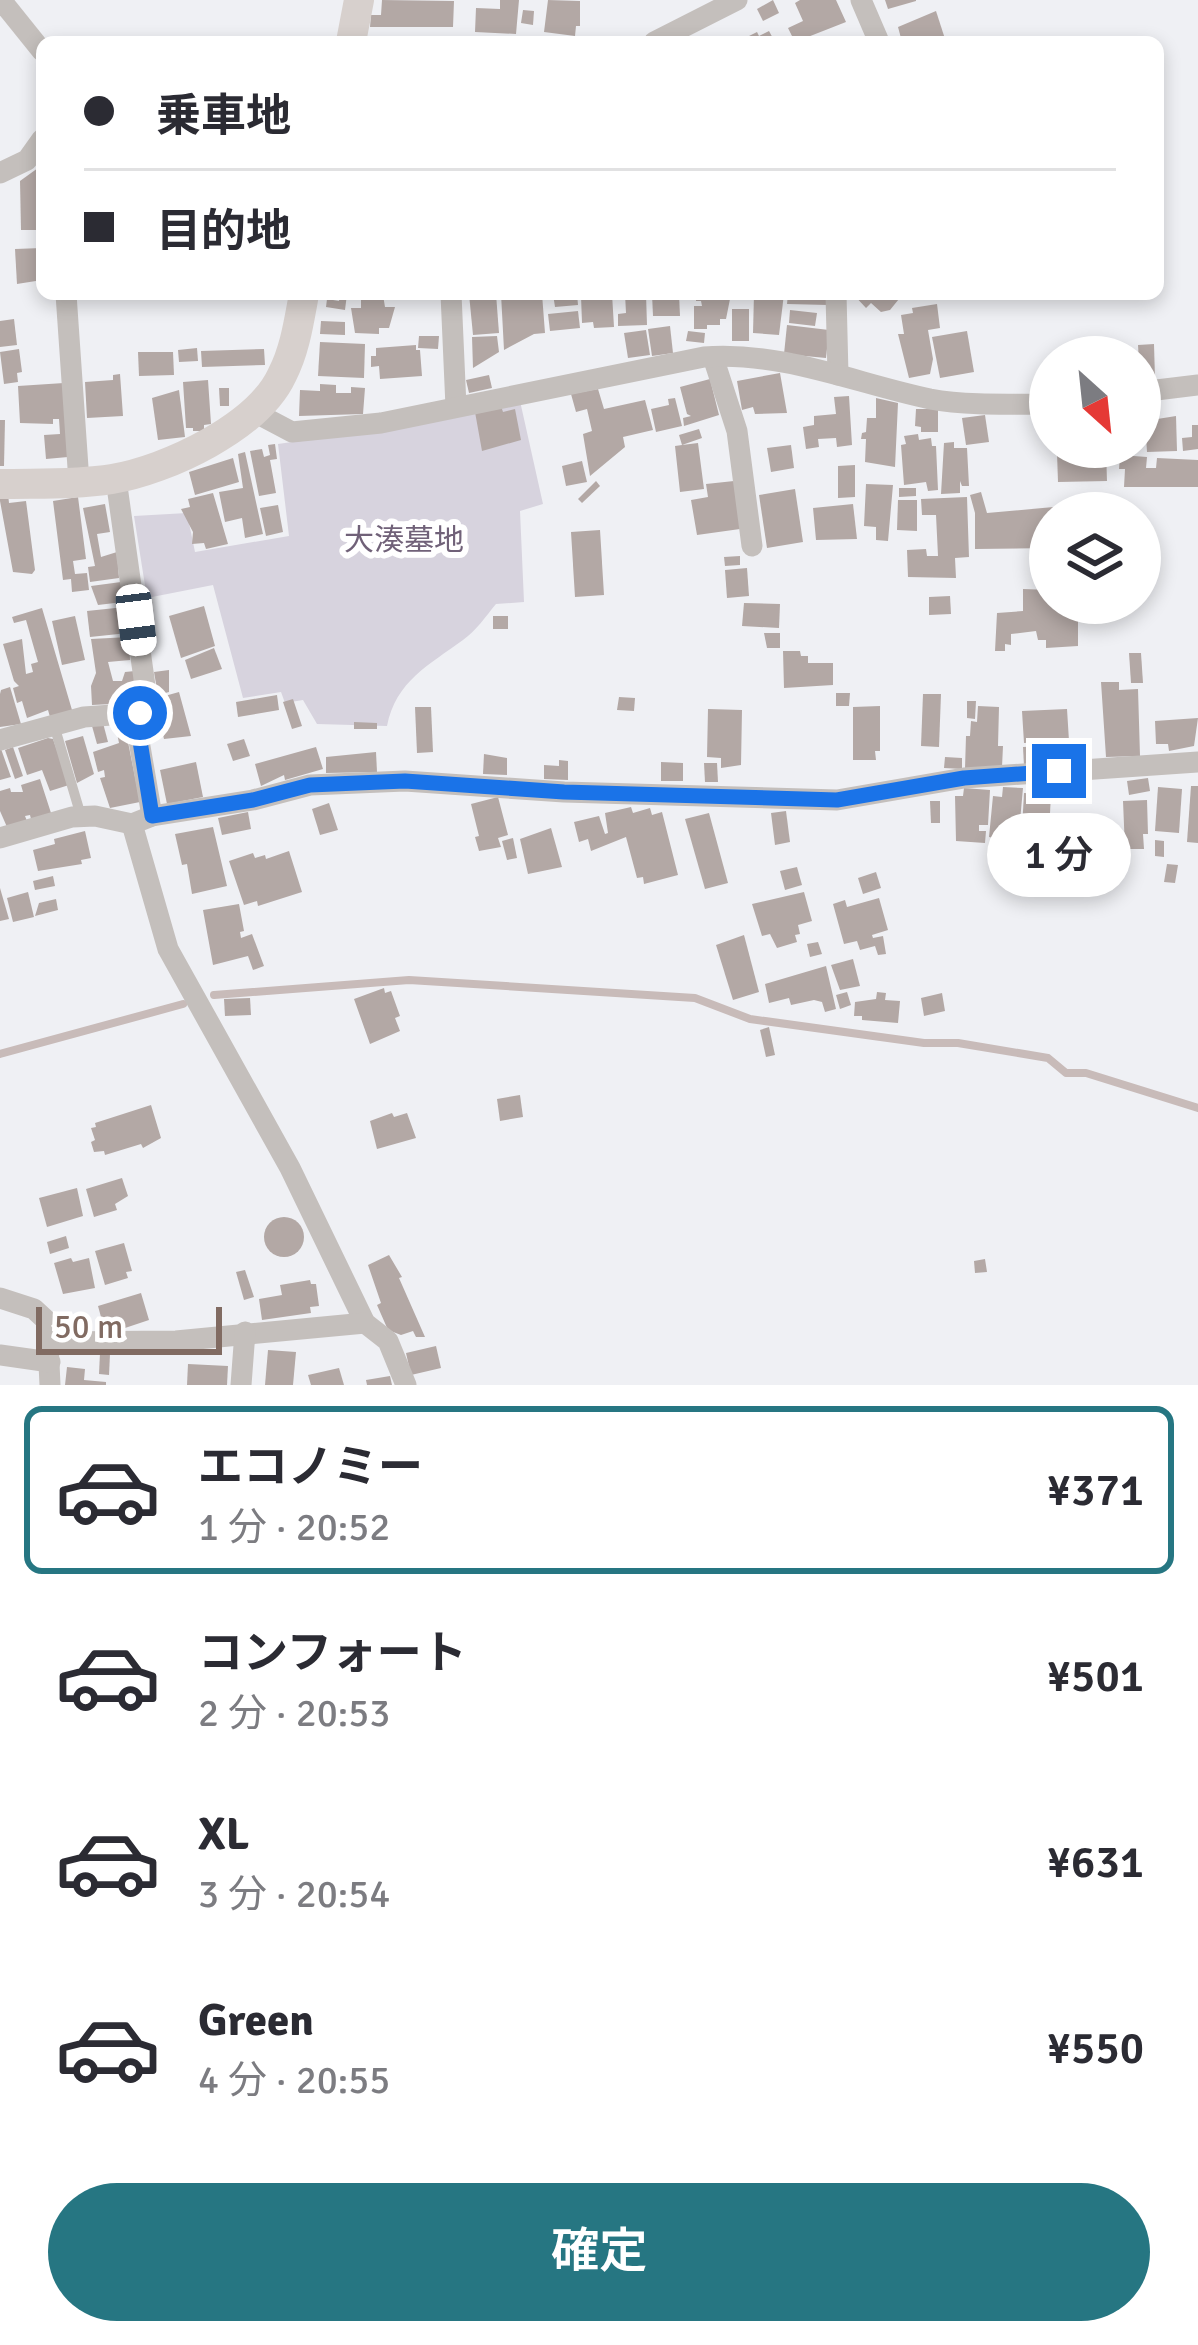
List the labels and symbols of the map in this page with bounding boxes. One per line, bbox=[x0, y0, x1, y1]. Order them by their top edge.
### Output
north arrow bbox=[1029, 336, 1161, 468]
park label: 大湊墓地 bbox=[344, 522, 464, 559]
car bbox=[114, 582, 158, 658]
route start bbox=[113, 686, 167, 740]
route end bbox=[1032, 744, 1086, 798]
callout: 1 分 bbox=[987, 813, 1131, 897]
scale bar bbox=[36, 1301, 222, 1354]

